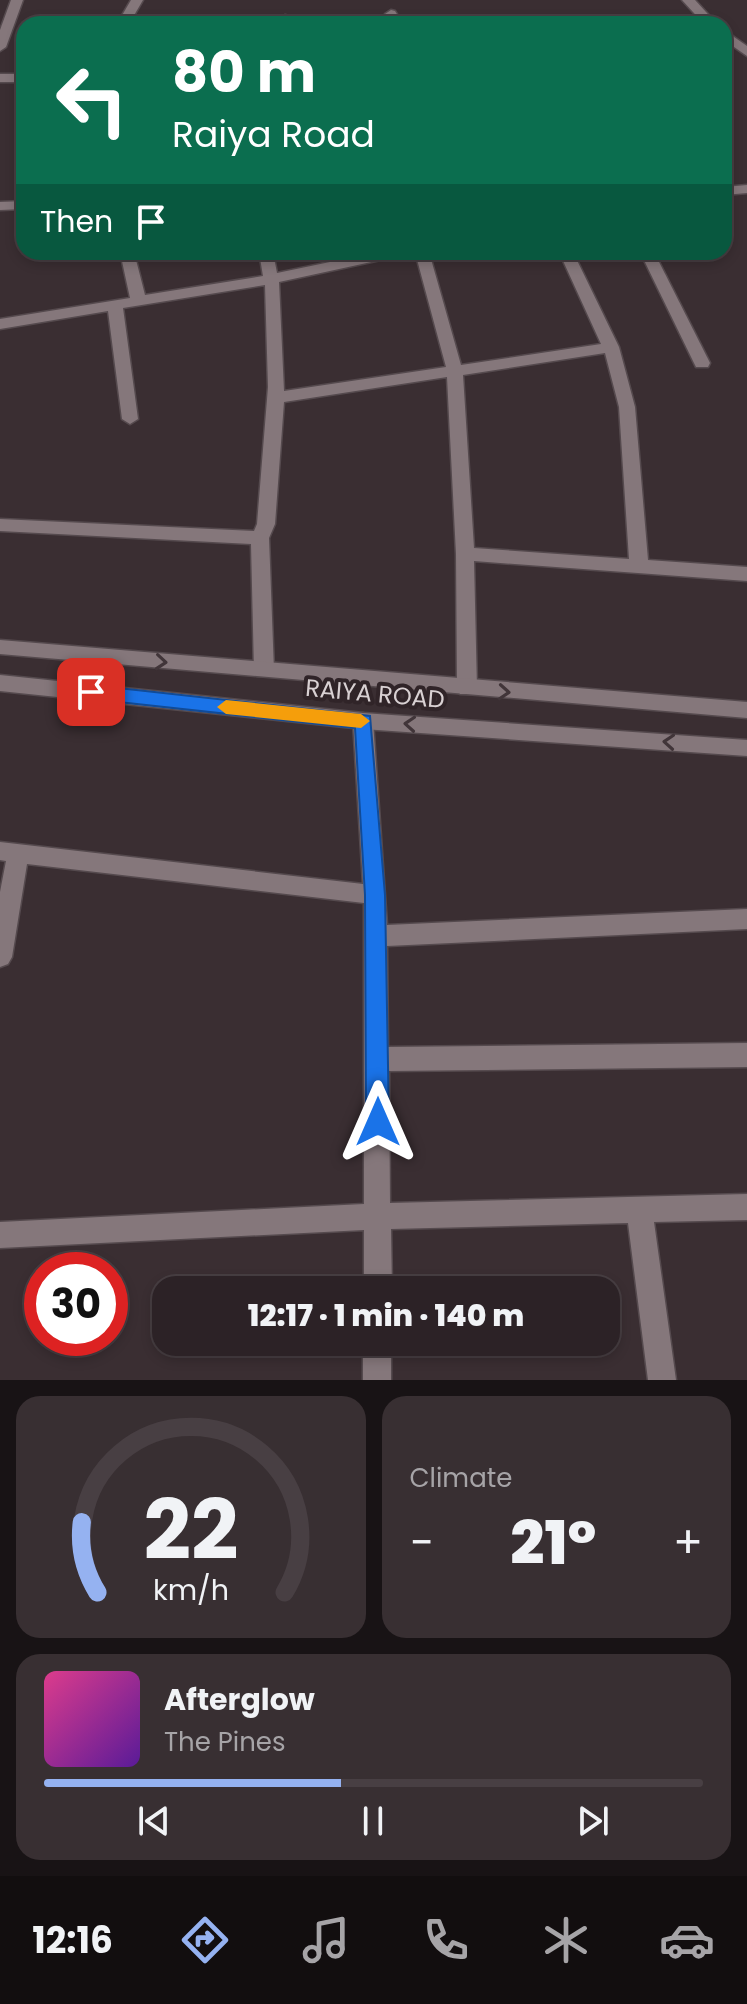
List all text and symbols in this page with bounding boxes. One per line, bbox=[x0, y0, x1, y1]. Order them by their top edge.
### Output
text: 80 m bbox=[172, 33, 316, 112]
icon: left bbox=[40, 48, 144, 152]
text: Raiya Road bbox=[172, 109, 375, 160]
text: Then bbox=[40, 200, 113, 243]
icon: arrive bbox=[129, 200, 173, 244]
one-way arrow bbox=[155, 653, 168, 670]
pin bbox=[57, 658, 125, 726]
icon: arrive bbox=[69, 670, 113, 714]
street label: RAIYA ROAD bbox=[304, 671, 446, 716]
one-way arrow bbox=[498, 683, 511, 700]
one-way arrow bbox=[403, 716, 416, 733]
one-way arrow bbox=[662, 734, 675, 751]
position arrow bbox=[336, 1080, 420, 1164]
speed limit sign: 30 bbox=[24, 1252, 128, 1356]
text: 12:17 · 1 min · 140 m bbox=[248, 1294, 524, 1337]
text: Climate bbox=[410, 1460, 512, 1496]
text: 22 bbox=[143, 1472, 238, 1588]
text: 21° bbox=[510, 1501, 596, 1585]
text: − bbox=[410, 1512, 434, 1573]
text: + bbox=[673, 1512, 703, 1573]
text: km/h bbox=[153, 1570, 229, 1610]
text: Afterglow bbox=[164, 1678, 315, 1721]
text: The Pines bbox=[164, 1724, 286, 1760]
icon: previous bbox=[132, 1799, 176, 1843]
icon: pause bbox=[351, 1799, 395, 1843]
icon: next bbox=[571, 1799, 615, 1843]
icon: directions bbox=[177, 1912, 233, 1968]
icon: music bbox=[298, 1912, 354, 1968]
icon: phone bbox=[418, 1912, 474, 1968]
icon: climate bbox=[538, 1912, 594, 1968]
icon: car bbox=[659, 1912, 715, 1968]
text: 12:16 bbox=[32, 1915, 113, 1966]

